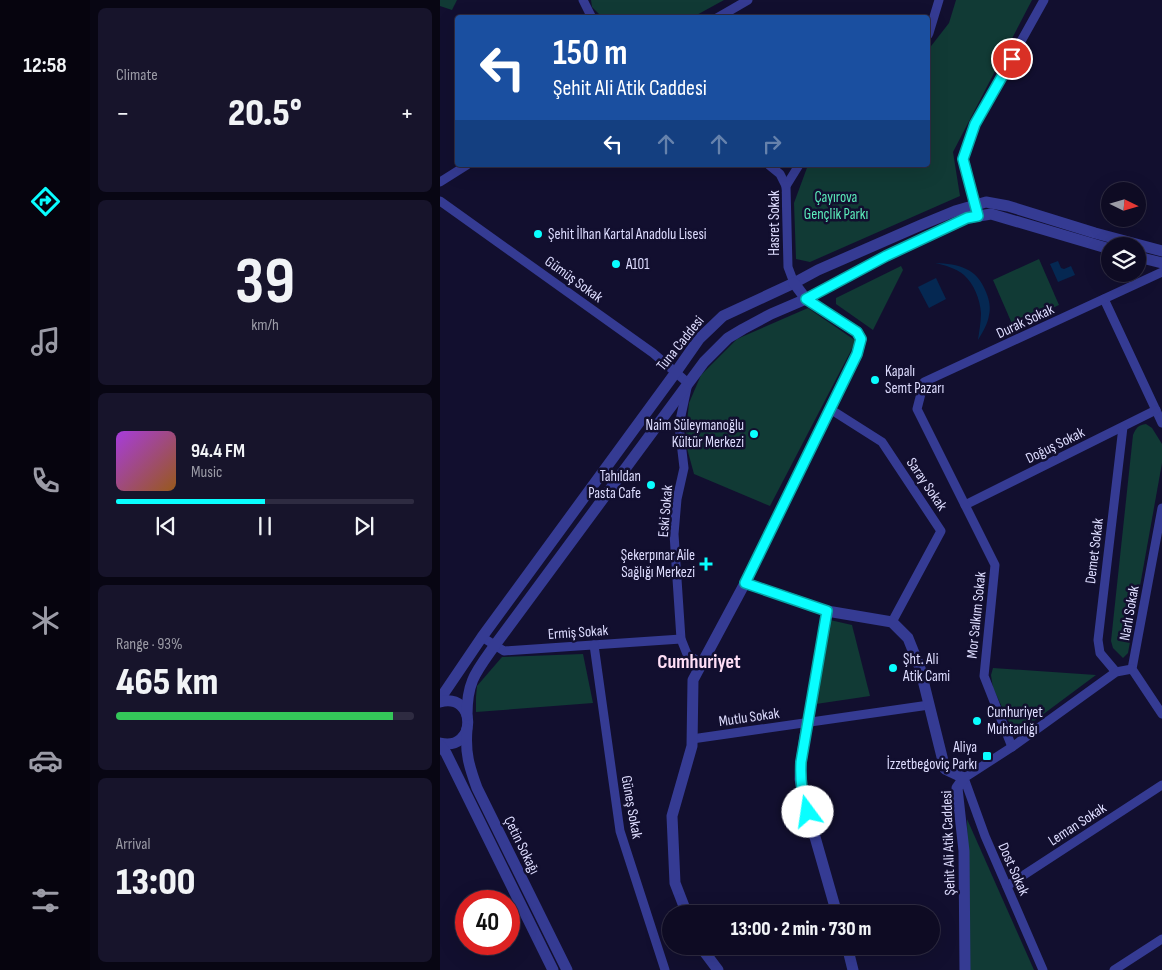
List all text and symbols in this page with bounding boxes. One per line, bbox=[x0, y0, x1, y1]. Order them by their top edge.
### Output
text: 150 m bbox=[553, 32, 627, 75]
icon: left bbox=[470, 35, 535, 100]
pin bbox=[991, 38, 1033, 80]
icon: arrive bbox=[998, 45, 1026, 73]
text: 12:58 bbox=[23, 52, 67, 79]
text: Climate bbox=[116, 66, 158, 85]
text: Şehit Ali Atik Caddesi bbox=[553, 75, 707, 102]
text: 20.5° bbox=[228, 91, 302, 136]
text: − bbox=[116, 97, 130, 130]
text: + bbox=[400, 97, 414, 130]
icon: left bbox=[599, 130, 627, 158]
icon: ahead bbox=[652, 130, 680, 158]
icon: ahead bbox=[705, 130, 733, 158]
icon: right bbox=[758, 130, 786, 158]
north arrow bbox=[1101, 182, 1146, 228]
map controls bbox=[1101, 182, 1146, 282]
icon: directions bbox=[28, 184, 63, 219]
park label: Çayırova Gençlik Parkı bbox=[804, 188, 868, 224]
street label: Hasret Sokak bbox=[765, 190, 784, 256]
place label: Şehit İlhan Kartal Anadolu Lisesi bbox=[548, 225, 707, 244]
marker: Şehit İlhan Kartal Anadolu Lisesi bbox=[532, 228, 544, 240]
button: layers bbox=[1101, 237, 1146, 282]
text: 39 bbox=[235, 244, 295, 322]
street label: Gümüş Sokak bbox=[541, 252, 607, 307]
place label: A101 bbox=[625, 255, 650, 274]
marker: A101 bbox=[610, 258, 622, 270]
street label: Durak Sokak bbox=[993, 300, 1057, 343]
street label: Tuna Caddesi bbox=[652, 312, 708, 375]
text: km/h bbox=[251, 316, 279, 335]
icon: music bbox=[28, 324, 63, 359]
place label: Kapalı Semt Pazarı bbox=[885, 362, 944, 398]
marker: Kapalı Semt Pazarı bbox=[869, 374, 881, 386]
place label: Naim Süleymanoğlu Kültür Merkezi bbox=[646, 416, 744, 452]
street label: Doğuş Sokak bbox=[1023, 423, 1088, 468]
marker: Naim Süleymanoğlu Kültür Merkezi bbox=[748, 428, 760, 440]
text: 94.4 FM bbox=[191, 440, 245, 463]
street label: Saray Sokak bbox=[902, 454, 951, 515]
icon: phone bbox=[28, 463, 63, 498]
text: Music bbox=[191, 463, 222, 482]
place label: Tahıldan Pasta Cafe bbox=[588, 467, 641, 503]
marker: Tahıldan Pasta Cafe bbox=[645, 479, 657, 491]
street label: Eski Sokak bbox=[654, 484, 677, 538]
icon: previous bbox=[152, 512, 180, 540]
icon: pause bbox=[251, 512, 279, 540]
icon: next bbox=[350, 512, 378, 540]
street label: Demet Sokak bbox=[1081, 517, 1108, 585]
place label: Şekerpınar Aile Sağlığı Merkezi bbox=[621, 546, 695, 582]
marker: Şekerpınar Aile Sağlığı Merkezi bbox=[699, 557, 713, 571]
street label: Mor Salkım Sokak bbox=[962, 570, 991, 659]
street label: Narlı Sokak bbox=[1115, 584, 1144, 642]
icon: climate bbox=[28, 603, 63, 638]
street label: Ermiş Sokak bbox=[547, 621, 609, 644]
text: Range · 93% bbox=[116, 635, 183, 654]
district label: Cumhuriyet bbox=[657, 650, 741, 674]
place label: Şht. Ali Atik Cami bbox=[902, 650, 950, 686]
text: 465 km bbox=[116, 660, 218, 705]
marker: Şht. Ali Atik Cami bbox=[887, 662, 899, 674]
place label: Cunhuriyet Muhtarlığı bbox=[987, 703, 1043, 739]
street label: Mutlu Sokak bbox=[717, 704, 781, 731]
marker: Cunhuriyet Muhtarlığı bbox=[971, 715, 983, 727]
place label: Aliya İzzetbegoviç Parkı bbox=[887, 738, 977, 774]
icon: car bbox=[28, 743, 63, 778]
marker: Aliya İzzetbegoviç Parkı bbox=[981, 750, 993, 762]
street label: Güneş Sokak bbox=[617, 774, 646, 840]
position arrow bbox=[781, 785, 833, 837]
street label: Şehit Ali Atik Caddesi bbox=[937, 790, 960, 896]
street label: Leman Sokak bbox=[1045, 798, 1110, 850]
street label: Çetin Sokağı bbox=[499, 813, 544, 877]
text: Arrival bbox=[116, 835, 150, 854]
street label: Dost Sokak bbox=[994, 840, 1034, 899]
text: 13:00 bbox=[116, 860, 196, 905]
icon: filters bbox=[28, 883, 63, 918]
speed limit sign: 40 bbox=[455, 890, 520, 955]
text: 13:00 · 2 min · 730 m bbox=[731, 918, 871, 941]

